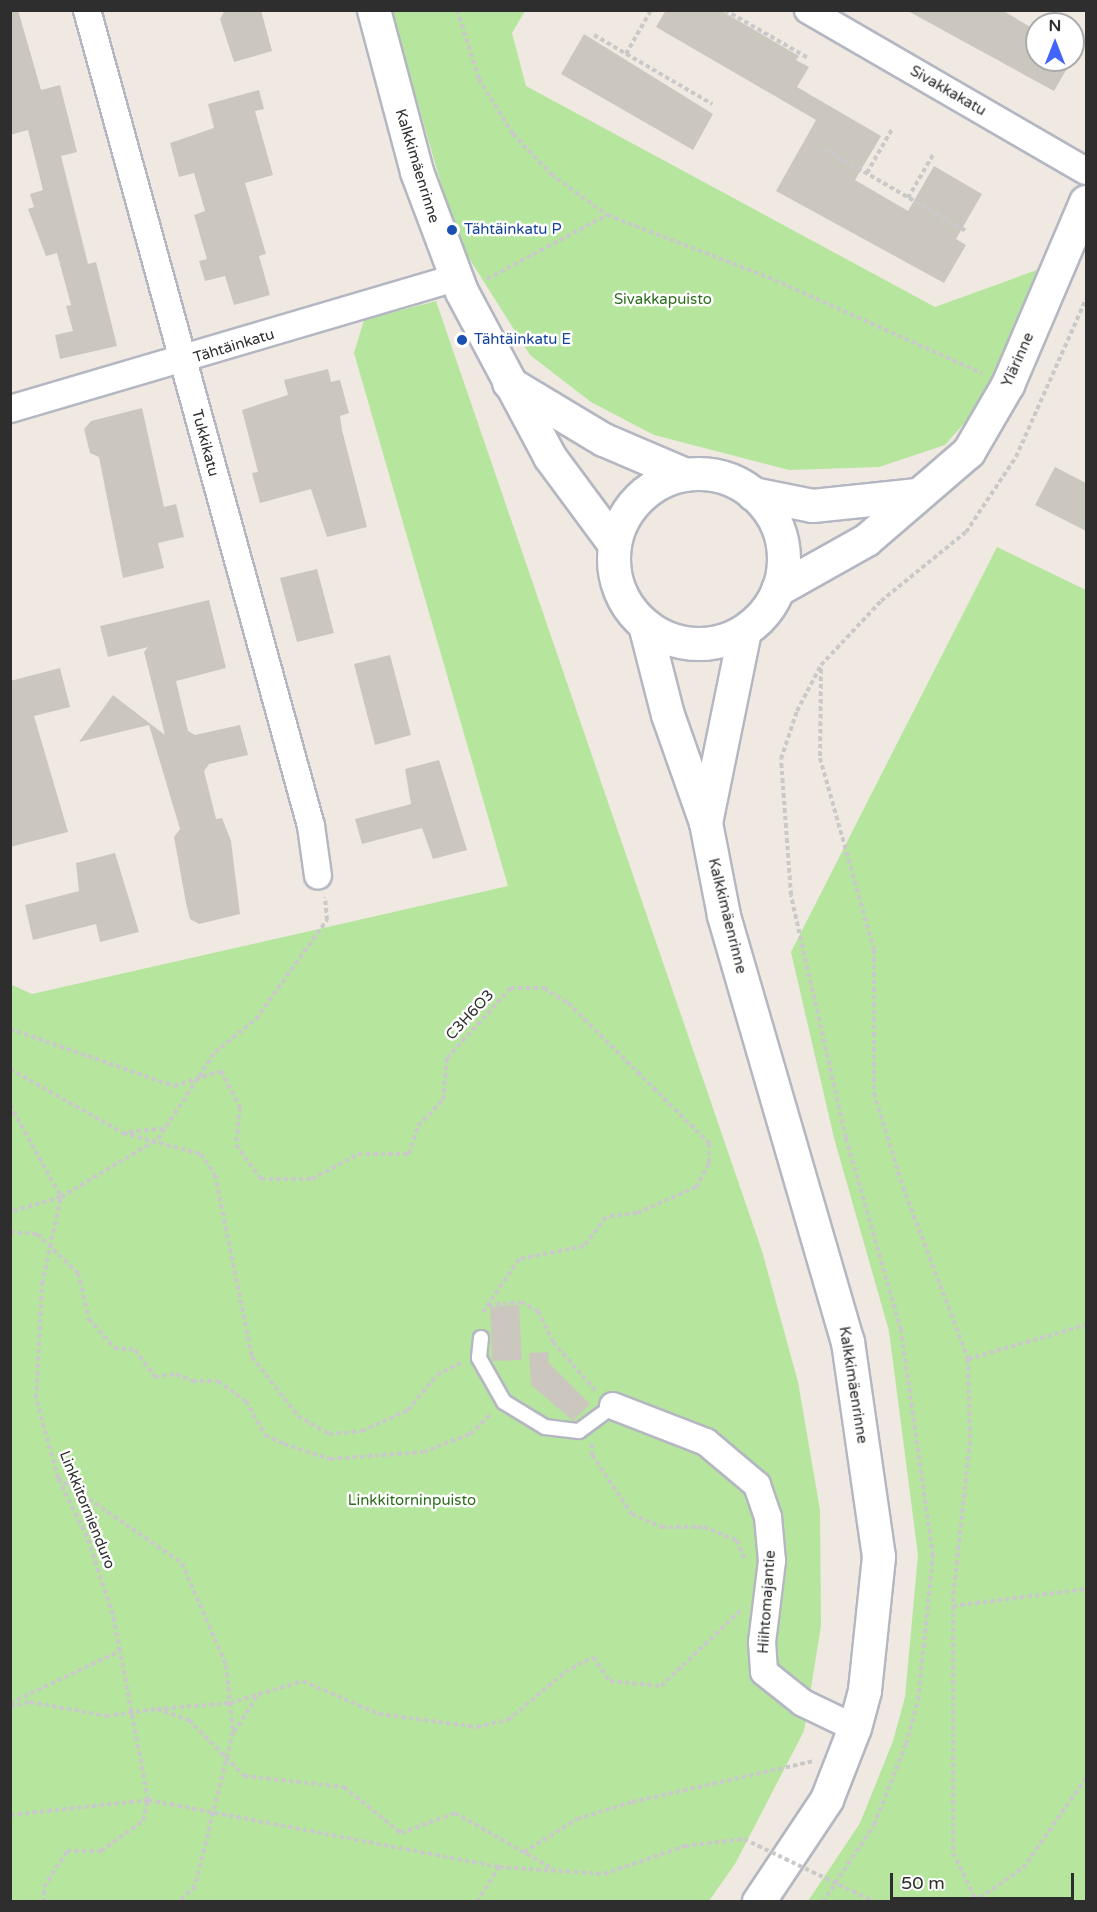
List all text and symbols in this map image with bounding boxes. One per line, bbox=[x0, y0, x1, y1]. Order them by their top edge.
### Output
north arrow bbox=[1025, 12, 1085, 72]
text: N bbox=[1049, 16, 1061, 36]
street label: Sivakkakatu bbox=[907, 62, 989, 120]
street label: Kalkkimäenrinne bbox=[391, 107, 443, 225]
place label: Tähtäinkatu P bbox=[464, 221, 561, 239]
marker: Tähtäinkatu P bbox=[445, 223, 459, 237]
park label: Sivakkapuisto bbox=[614, 291, 712, 309]
street label: Tähtäinkatu bbox=[191, 325, 277, 367]
street label: Ylärinne bbox=[998, 330, 1038, 390]
place label: Tähtäinkatu E bbox=[474, 331, 571, 349]
marker: Tähtäinkatu E bbox=[455, 333, 469, 347]
street label: Tukkikatu bbox=[187, 408, 223, 478]
street label: Kalkkimäenrinne bbox=[704, 856, 750, 976]
street label: C3H6O3 bbox=[442, 986, 498, 1044]
street label: Kalkkimäenrinne bbox=[835, 1325, 871, 1445]
street label: Linkkitornienduro bbox=[55, 1448, 119, 1572]
park label: Linkkitorninpuisto bbox=[348, 1492, 476, 1510]
street label: Hiihtomajantie bbox=[754, 1550, 780, 1654]
scale bar bbox=[893, 1861, 1078, 1899]
text: 50 m bbox=[901, 1872, 945, 1894]

